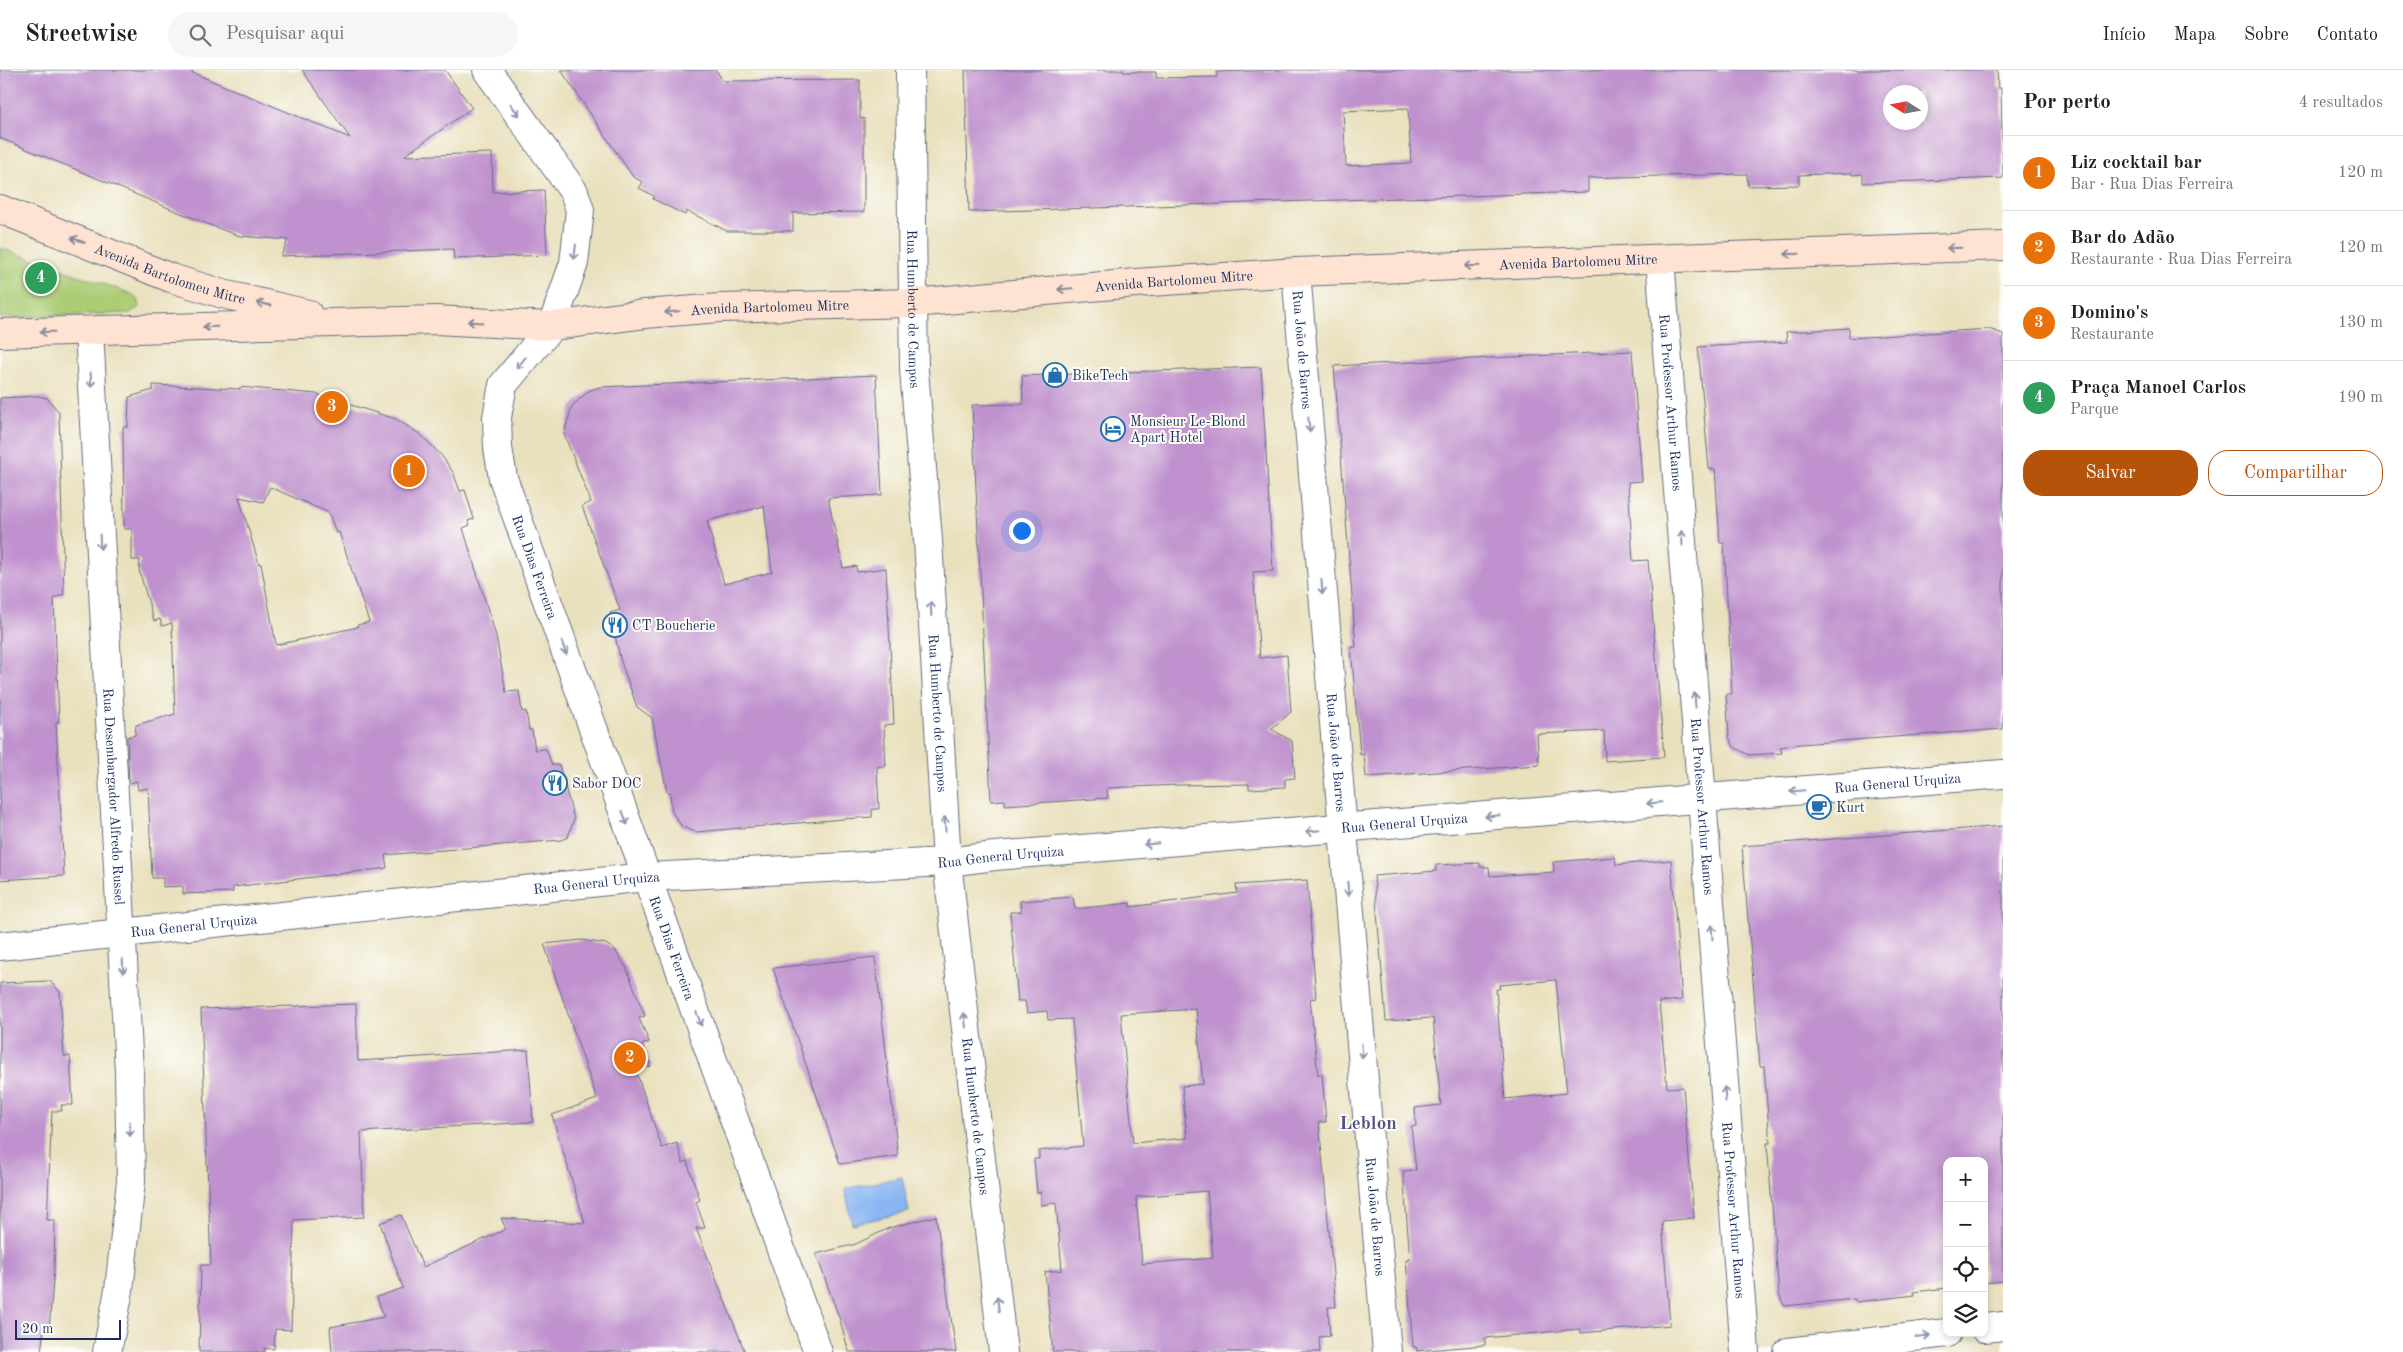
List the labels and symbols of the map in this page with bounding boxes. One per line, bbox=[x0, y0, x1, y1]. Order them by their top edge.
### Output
north arrow bbox=[1883, 85, 1928, 130]
one-way arrow bbox=[510, 103, 520, 117]
street label: Rua Humberto de Campos bbox=[904, 230, 921, 389]
one-way arrow bbox=[71, 235, 86, 244]
street label: Avenida Bartolomeu Mitre bbox=[92, 242, 246, 307]
one-way arrow bbox=[570, 244, 580, 260]
one-way arrow bbox=[1947, 244, 1963, 253]
one-way arrow bbox=[1784, 250, 1800, 259]
street label: Avenida Bartolomeu Mitre bbox=[1498, 253, 1658, 273]
pin: 4 bbox=[25, 259, 57, 297]
one-way arrow bbox=[1464, 262, 1480, 271]
street label: Avenida Bartolomeu Mitre bbox=[1094, 269, 1253, 295]
one-way arrow bbox=[1058, 284, 1074, 294]
street label: Rua João de Barros bbox=[1290, 290, 1314, 410]
one-way arrow bbox=[257, 299, 273, 308]
street label: Avenida Bartolomeu Mitre bbox=[690, 299, 849, 318]
one-way arrow bbox=[664, 307, 680, 317]
street label: Rua Professor Arthur Ramos bbox=[1656, 314, 1684, 492]
one-way arrow bbox=[467, 317, 483, 326]
one-way arrow bbox=[202, 322, 218, 332]
one-way arrow bbox=[39, 327, 55, 336]
one-way arrow bbox=[515, 357, 526, 370]
shop icon: BikeTech bbox=[1042, 362, 1068, 388]
place label: BikeTech bbox=[1072, 369, 1129, 383]
one-way arrow bbox=[86, 371, 95, 387]
pin: 3 bbox=[316, 388, 348, 426]
place label: Monsieur Le-Blond Apart Hotel bbox=[1130, 415, 1246, 445]
hotel icon: Monsieur Le-Blond Apart Hotel bbox=[1100, 416, 1126, 442]
one-way arrow bbox=[1304, 417, 1314, 433]
pin: 1 bbox=[393, 452, 425, 490]
street label: Rua Dias Ferreira bbox=[509, 513, 559, 621]
your location bbox=[1009, 518, 1035, 544]
one-way arrow bbox=[1678, 530, 1687, 546]
one-way arrow bbox=[95, 534, 104, 550]
one-way arrow bbox=[1318, 579, 1327, 595]
one-way arrow bbox=[927, 602, 936, 618]
restaurant icon: CT Boucherie bbox=[602, 612, 628, 638]
place label: CT Boucherie bbox=[632, 619, 716, 633]
street label: Rua Humberto de Campos bbox=[926, 634, 949, 793]
one-way arrow bbox=[560, 640, 569, 655]
street label: Rua Desembargador Alfredo Russel bbox=[100, 688, 126, 905]
street label: Rua João de Barros bbox=[1323, 692, 1347, 813]
one-way arrow bbox=[1690, 692, 1700, 708]
street label: Rua Professor Arthur Ramos bbox=[1688, 717, 1715, 896]
restaurant icon: Sabor DOC bbox=[542, 770, 568, 796]
street label: Rua General Urquiza bbox=[1834, 771, 1962, 796]
place label: Sabor DOC bbox=[572, 777, 641, 791]
one-way arrow bbox=[1790, 786, 1806, 796]
cafe icon: Kurt bbox=[1806, 794, 1832, 820]
one-way arrow bbox=[1646, 798, 1662, 807]
place label: Kurt bbox=[1836, 801, 1865, 815]
one-way arrow bbox=[621, 809, 630, 825]
one-way arrow bbox=[1484, 811, 1500, 821]
street label: Rua General Urquiza bbox=[1340, 812, 1468, 836]
one-way arrow bbox=[940, 816, 949, 832]
one-way arrow bbox=[1305, 826, 1321, 836]
one-way arrow bbox=[1143, 839, 1159, 848]
street label: Rua General Urquiza bbox=[937, 844, 1065, 870]
street label: Rua General Urquiza bbox=[533, 870, 660, 897]
one-way arrow bbox=[1343, 880, 1353, 896]
street label: Rua Dias Ferreira bbox=[646, 894, 697, 1002]
street label: Rua General Urquiza bbox=[130, 913, 258, 940]
one-way arrow bbox=[1708, 924, 1717, 940]
one-way arrow bbox=[118, 958, 127, 974]
one-way arrow bbox=[695, 1011, 704, 1027]
one-way arrow bbox=[960, 1013, 970, 1029]
street label: Rua Humberto de Campos bbox=[959, 1037, 991, 1196]
pin: 2 bbox=[614, 1039, 646, 1077]
one-way arrow bbox=[1357, 1042, 1366, 1058]
one-way arrow bbox=[1720, 1086, 1730, 1102]
district label: Leblon bbox=[1339, 1115, 1397, 1134]
one-way arrow bbox=[125, 1120, 135, 1136]
street label: Rua Professor Arthur Ramos bbox=[1719, 1121, 1747, 1299]
street label: Rua João de Barros bbox=[1363, 1157, 1387, 1277]
one-way arrow bbox=[993, 1296, 1003, 1312]
scale bar bbox=[15, 1317, 121, 1340]
one-way arrow bbox=[1915, 1331, 1931, 1341]

